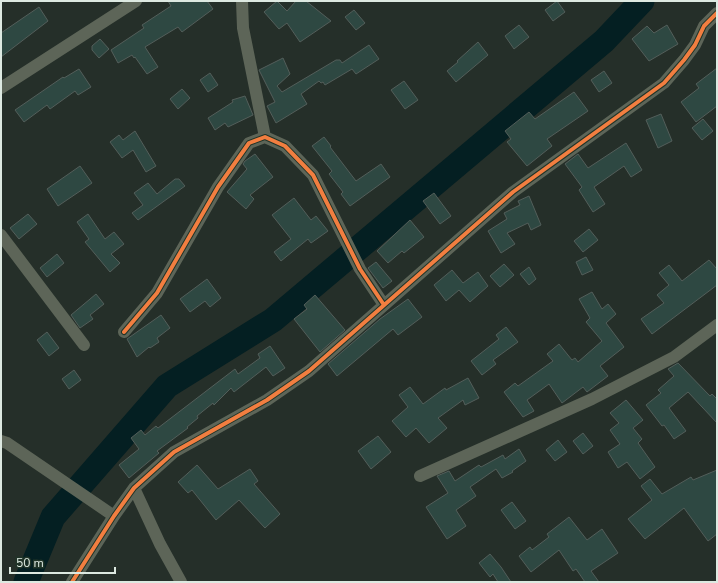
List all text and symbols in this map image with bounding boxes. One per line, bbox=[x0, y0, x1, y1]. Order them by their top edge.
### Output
scale bar bbox=[10, 549, 115, 575]
text: 50 m bbox=[16, 555, 44, 571]

